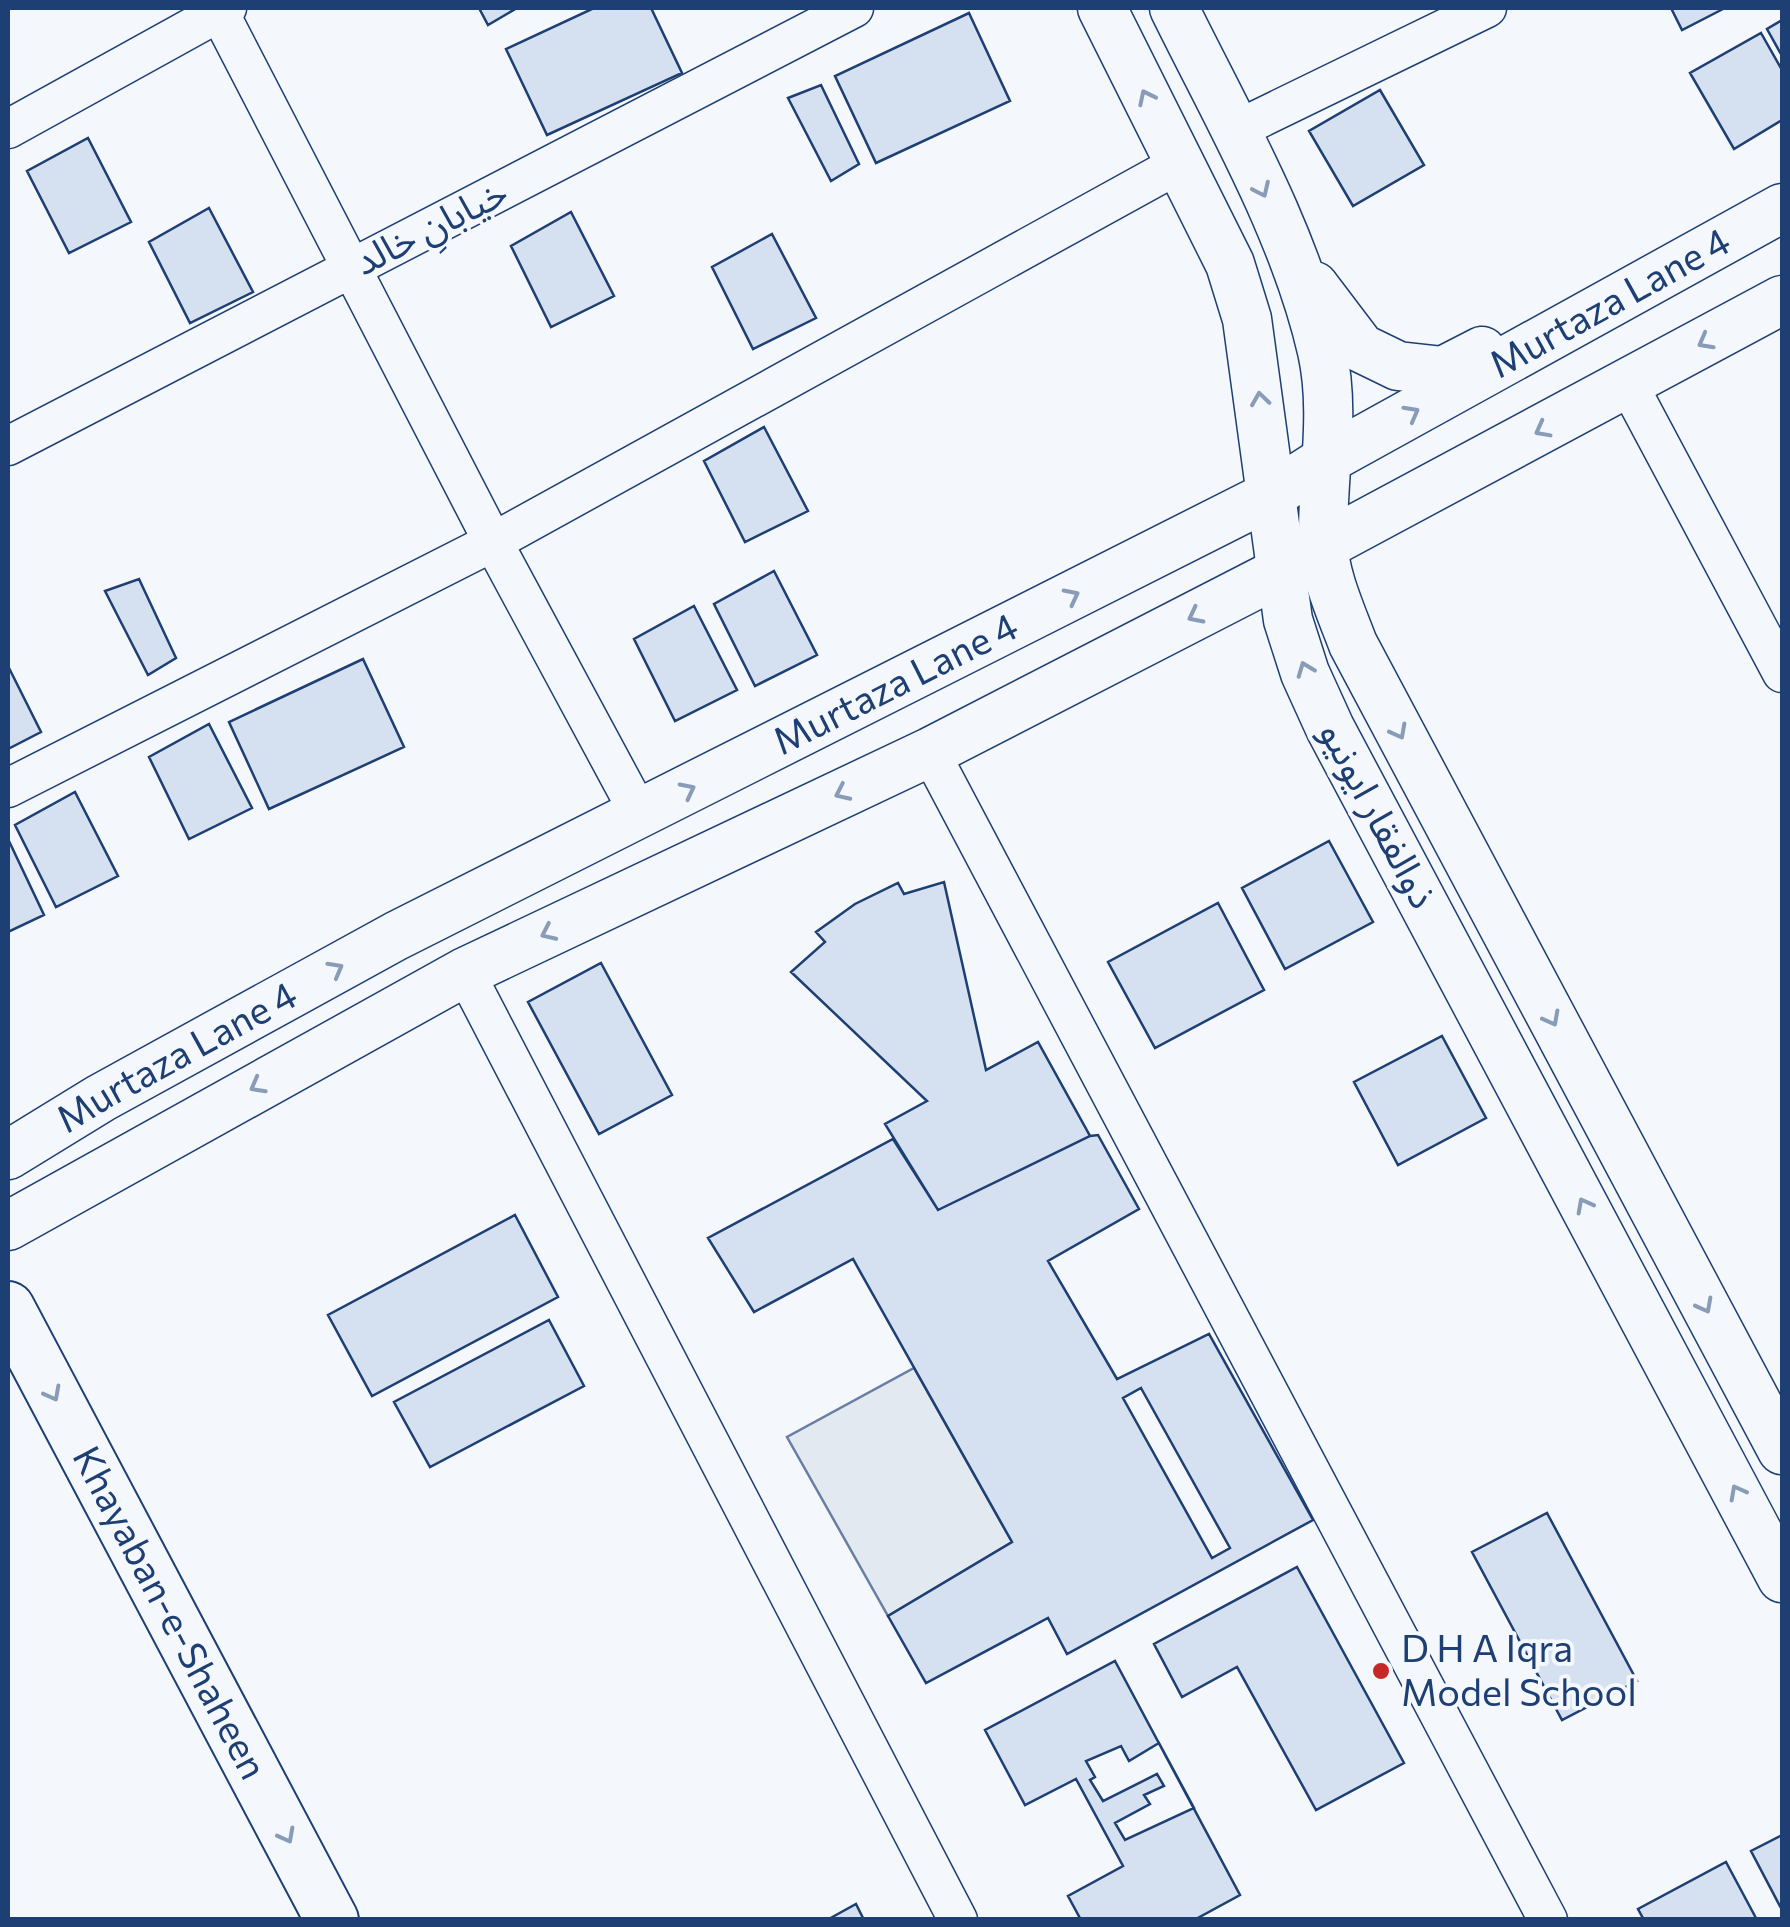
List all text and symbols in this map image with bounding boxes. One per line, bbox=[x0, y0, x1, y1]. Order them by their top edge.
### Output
one-way arrow bbox=[1139, 90, 1158, 108]
street label: خیابانِ خالد bbox=[345, 166, 518, 290]
one-way arrow bbox=[1250, 180, 1270, 198]
street label: Murtaza Lane 4 bbox=[1480, 216, 1737, 386]
one-way arrow bbox=[1697, 330, 1716, 349]
one-way arrow bbox=[1250, 390, 1271, 407]
one-way arrow bbox=[1401, 406, 1419, 426]
one-way arrow bbox=[1534, 418, 1552, 437]
one-way arrow bbox=[1062, 588, 1080, 608]
street label: Murtaza Lane 4 bbox=[764, 601, 1025, 763]
one-way arrow bbox=[1187, 604, 1205, 623]
one-way arrow bbox=[1296, 661, 1317, 678]
street label: ذوالفقار ایونیو bbox=[1311, 712, 1449, 916]
one-way arrow bbox=[1387, 722, 1406, 740]
one-way arrow bbox=[834, 781, 852, 801]
one-way arrow bbox=[678, 783, 696, 802]
one-way arrow bbox=[540, 920, 558, 940]
one-way arrow bbox=[325, 961, 343, 981]
street label: Murtaza Lane 4 bbox=[47, 969, 304, 1141]
one-way arrow bbox=[1540, 1008, 1559, 1027]
one-way arrow bbox=[249, 1074, 268, 1093]
one-way arrow bbox=[1577, 1198, 1596, 1216]
one-way arrow bbox=[1693, 1295, 1713, 1313]
one-way arrow bbox=[41, 1383, 60, 1401]
street label: Khayaban-e-Shaheen bbox=[64, 1437, 279, 1786]
one-way arrow bbox=[1730, 1485, 1749, 1503]
place label: D H A Iqra Model School bbox=[1401, 1623, 1637, 1714]
marker: D H A Iqra Model School bbox=[1370, 1660, 1392, 1682]
one-way arrow bbox=[275, 1825, 294, 1843]

